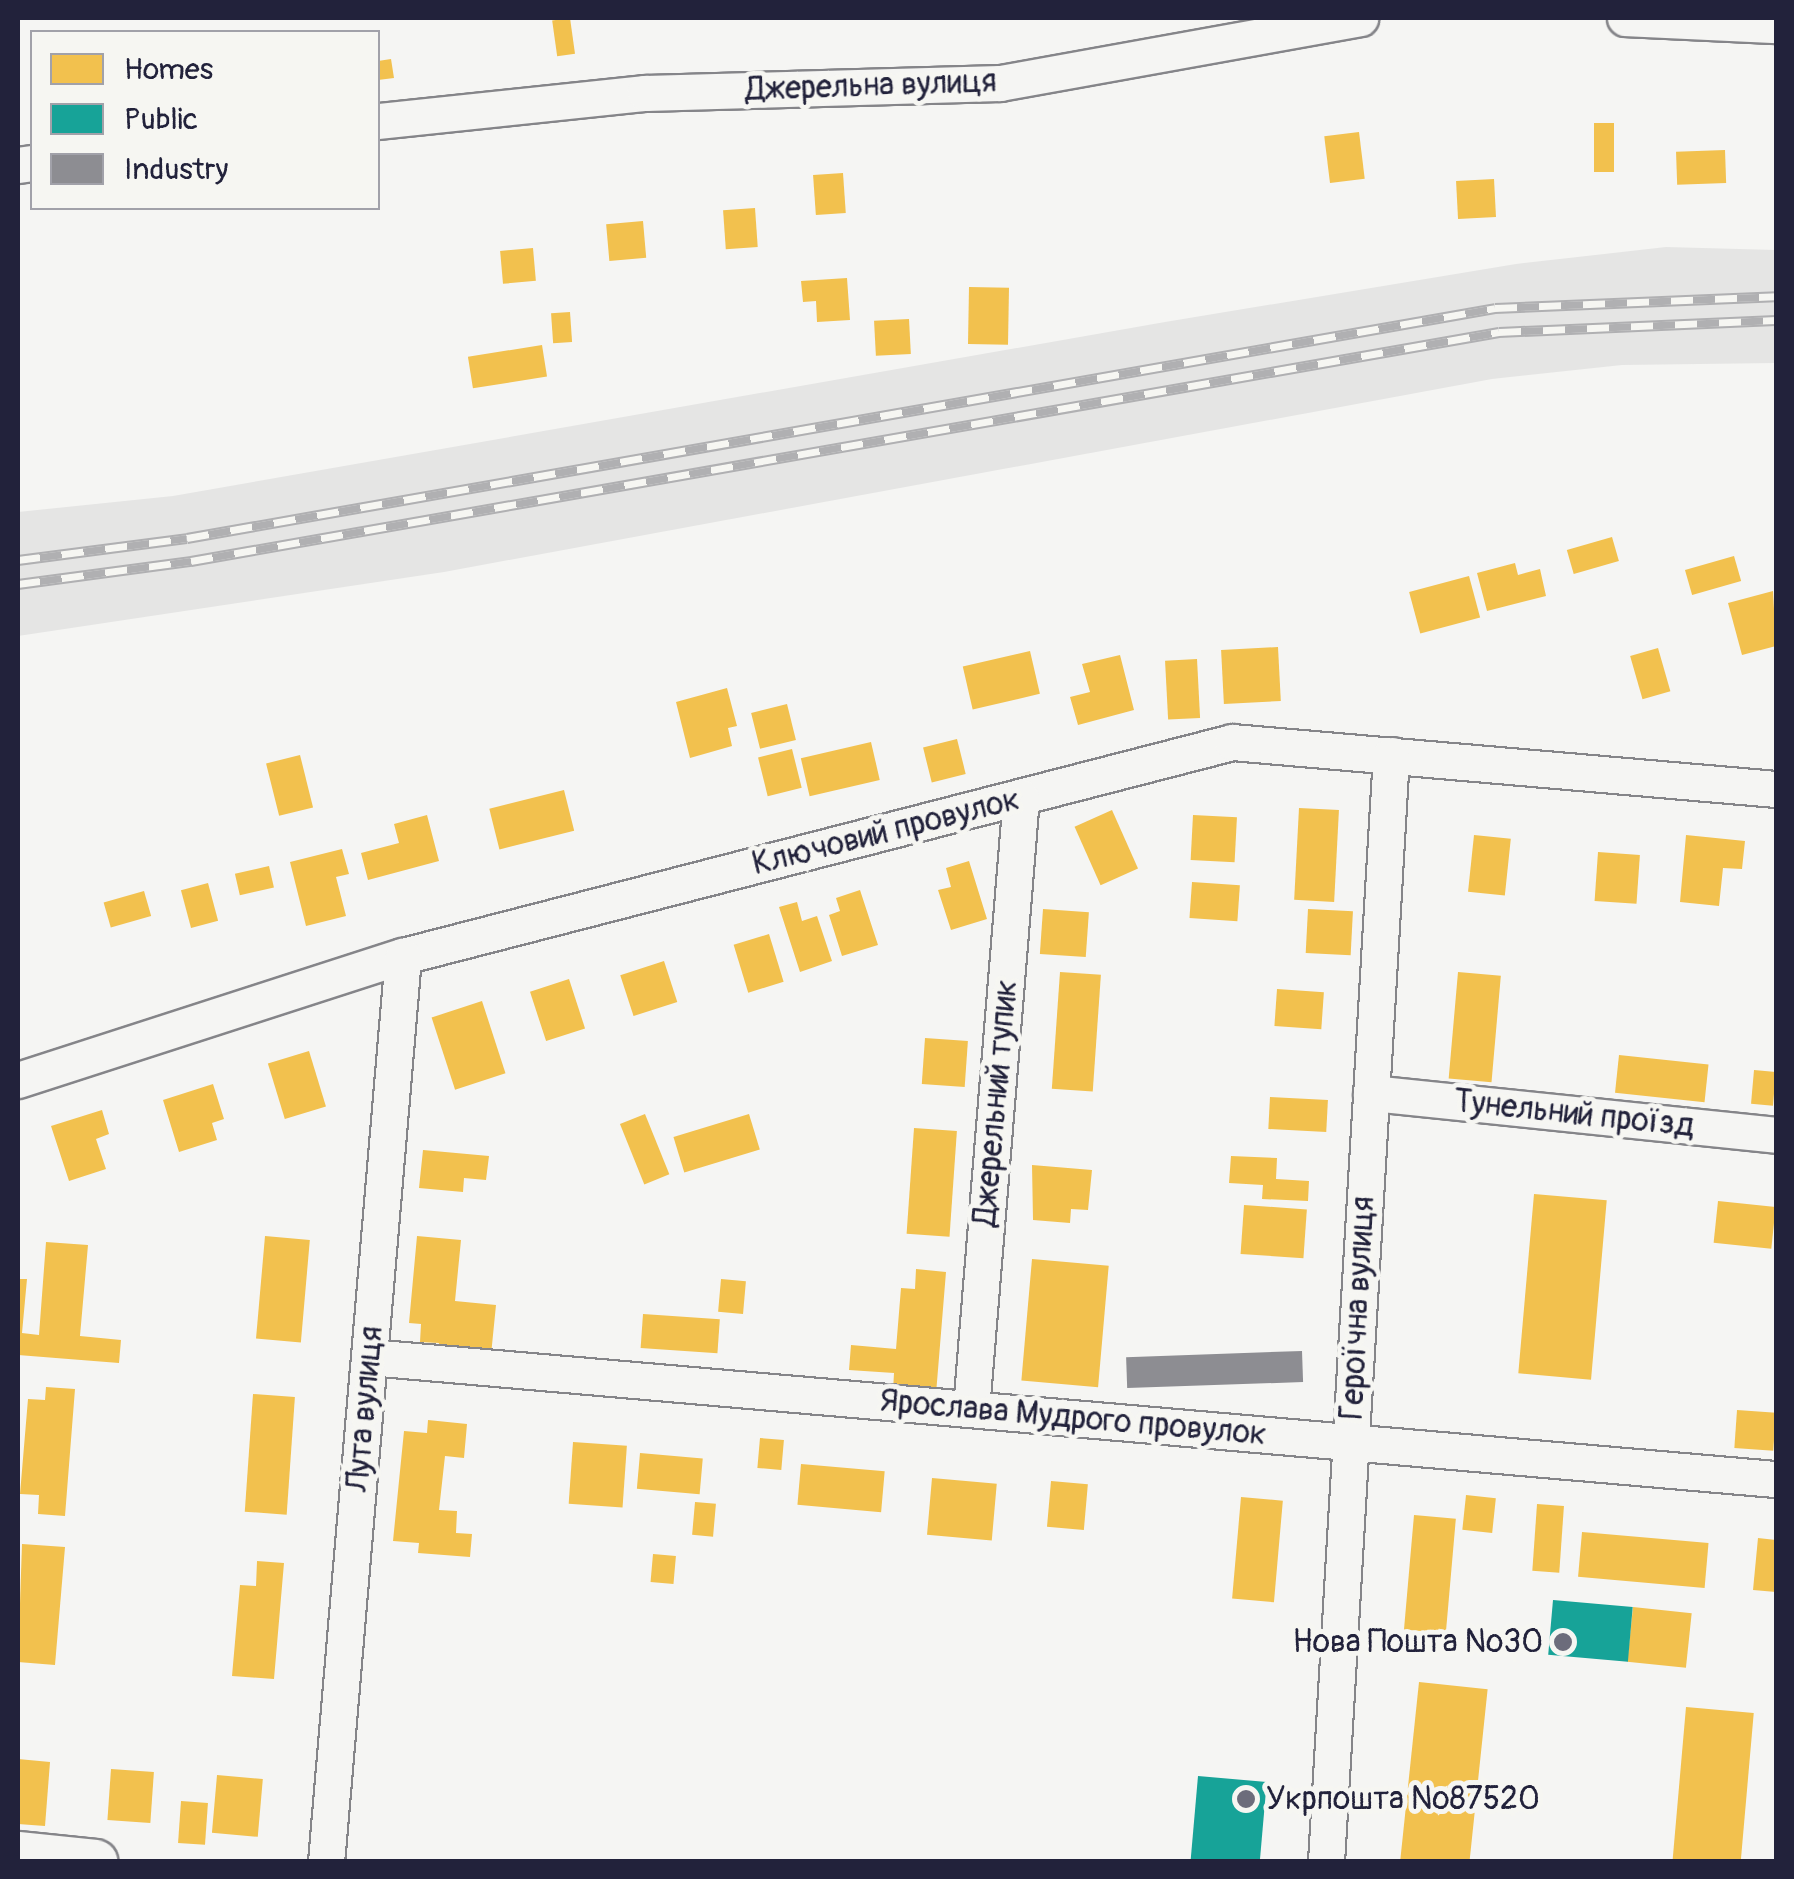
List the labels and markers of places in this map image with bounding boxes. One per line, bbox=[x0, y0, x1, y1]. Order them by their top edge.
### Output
place label: Нова Пошта №30 bbox=[1293, 1623, 1543, 1661]
marker: Нова Пошта №30 bbox=[1552, 1631, 1574, 1653]
place label: Укрпошта №87520 bbox=[1266, 1780, 1540, 1818]
marker: Укрпошта №87520 bbox=[1235, 1788, 1257, 1810]

